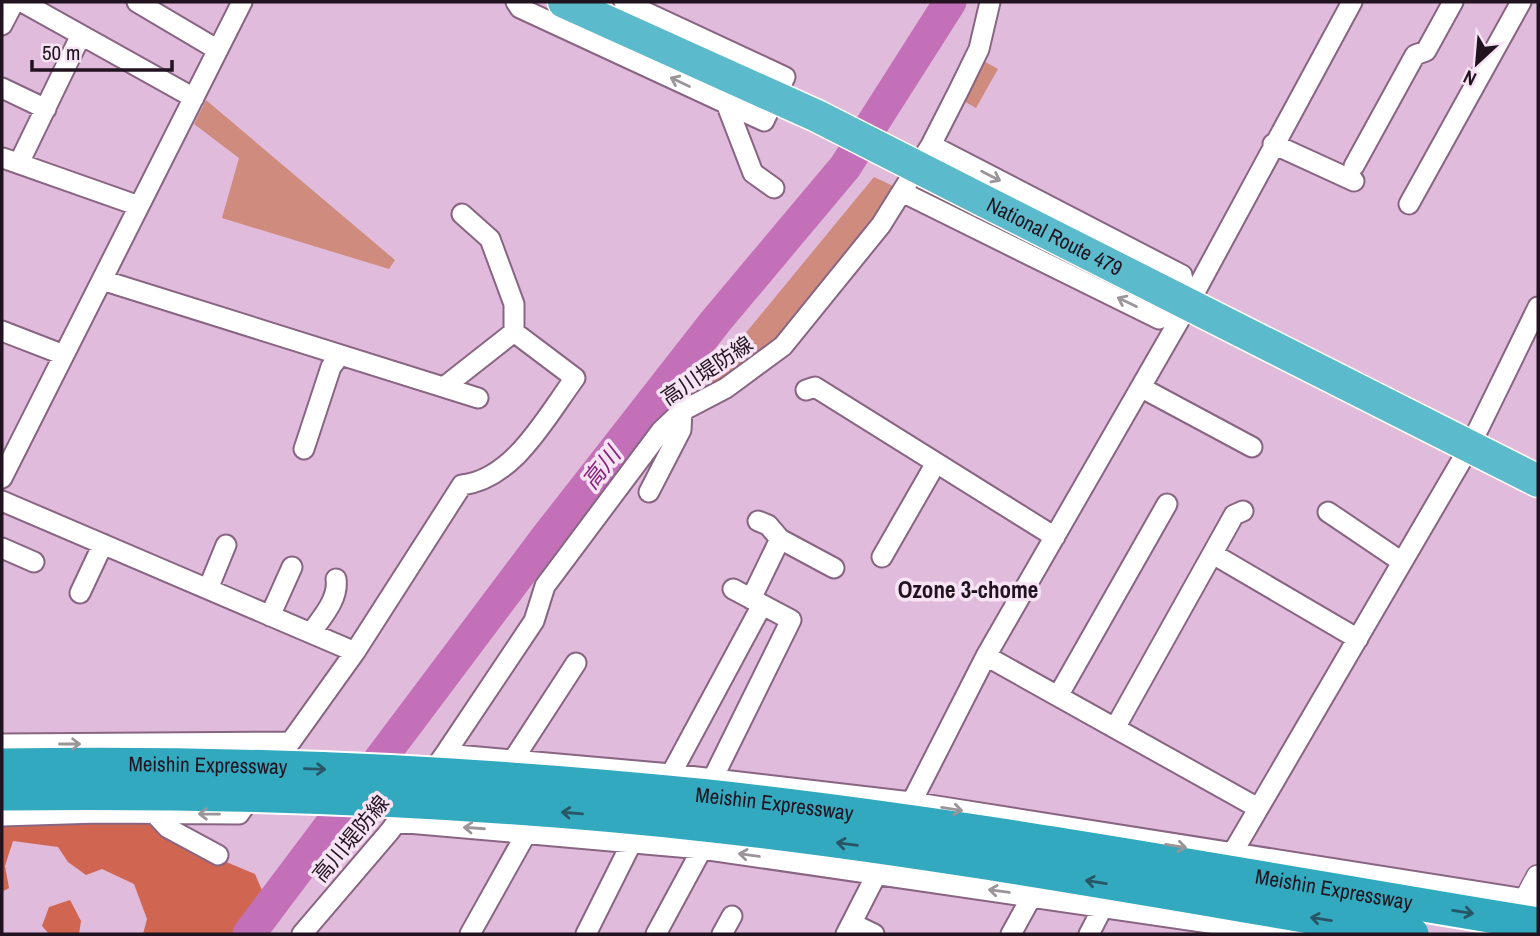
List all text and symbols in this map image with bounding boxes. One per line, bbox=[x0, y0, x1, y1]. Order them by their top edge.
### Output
scale bar bbox=[32, 28, 172, 72]
north arrow bbox=[1442, 28, 1512, 98]
text: 50 m bbox=[42, 38, 80, 67]
text: N bbox=[1459, 64, 1480, 92]
one-way arrow bbox=[670, 75, 691, 88]
one-way arrow bbox=[980, 170, 1001, 184]
street label: National Route 479 bbox=[982, 190, 1128, 283]
one-way arrow bbox=[1117, 295, 1138, 309]
street label: 高川堤防線 bbox=[655, 329, 758, 412]
water label: 高川 bbox=[574, 438, 629, 495]
district label: Ozone 3-chome bbox=[898, 574, 1038, 605]
one-way arrow bbox=[58, 737, 81, 751]
street label: Meishin Expressway bbox=[128, 749, 288, 781]
one-way arrow bbox=[303, 762, 326, 775]
street label: Meishin Expressway bbox=[694, 780, 856, 828]
street label: 高川堤防線 bbox=[306, 789, 395, 888]
one-way arrow bbox=[940, 803, 963, 816]
one-way arrow bbox=[198, 807, 221, 821]
one-way arrow bbox=[562, 807, 584, 820]
one-way arrow bbox=[464, 821, 486, 834]
one-way arrow bbox=[836, 837, 859, 850]
one-way arrow bbox=[1164, 840, 1187, 853]
one-way arrow bbox=[739, 849, 761, 862]
street label: Meishin Expressway bbox=[1253, 862, 1415, 917]
one-way arrow bbox=[1085, 875, 1108, 888]
one-way arrow bbox=[988, 884, 1011, 897]
one-way arrow bbox=[1452, 906, 1474, 919]
one-way arrow bbox=[1310, 912, 1333, 925]

